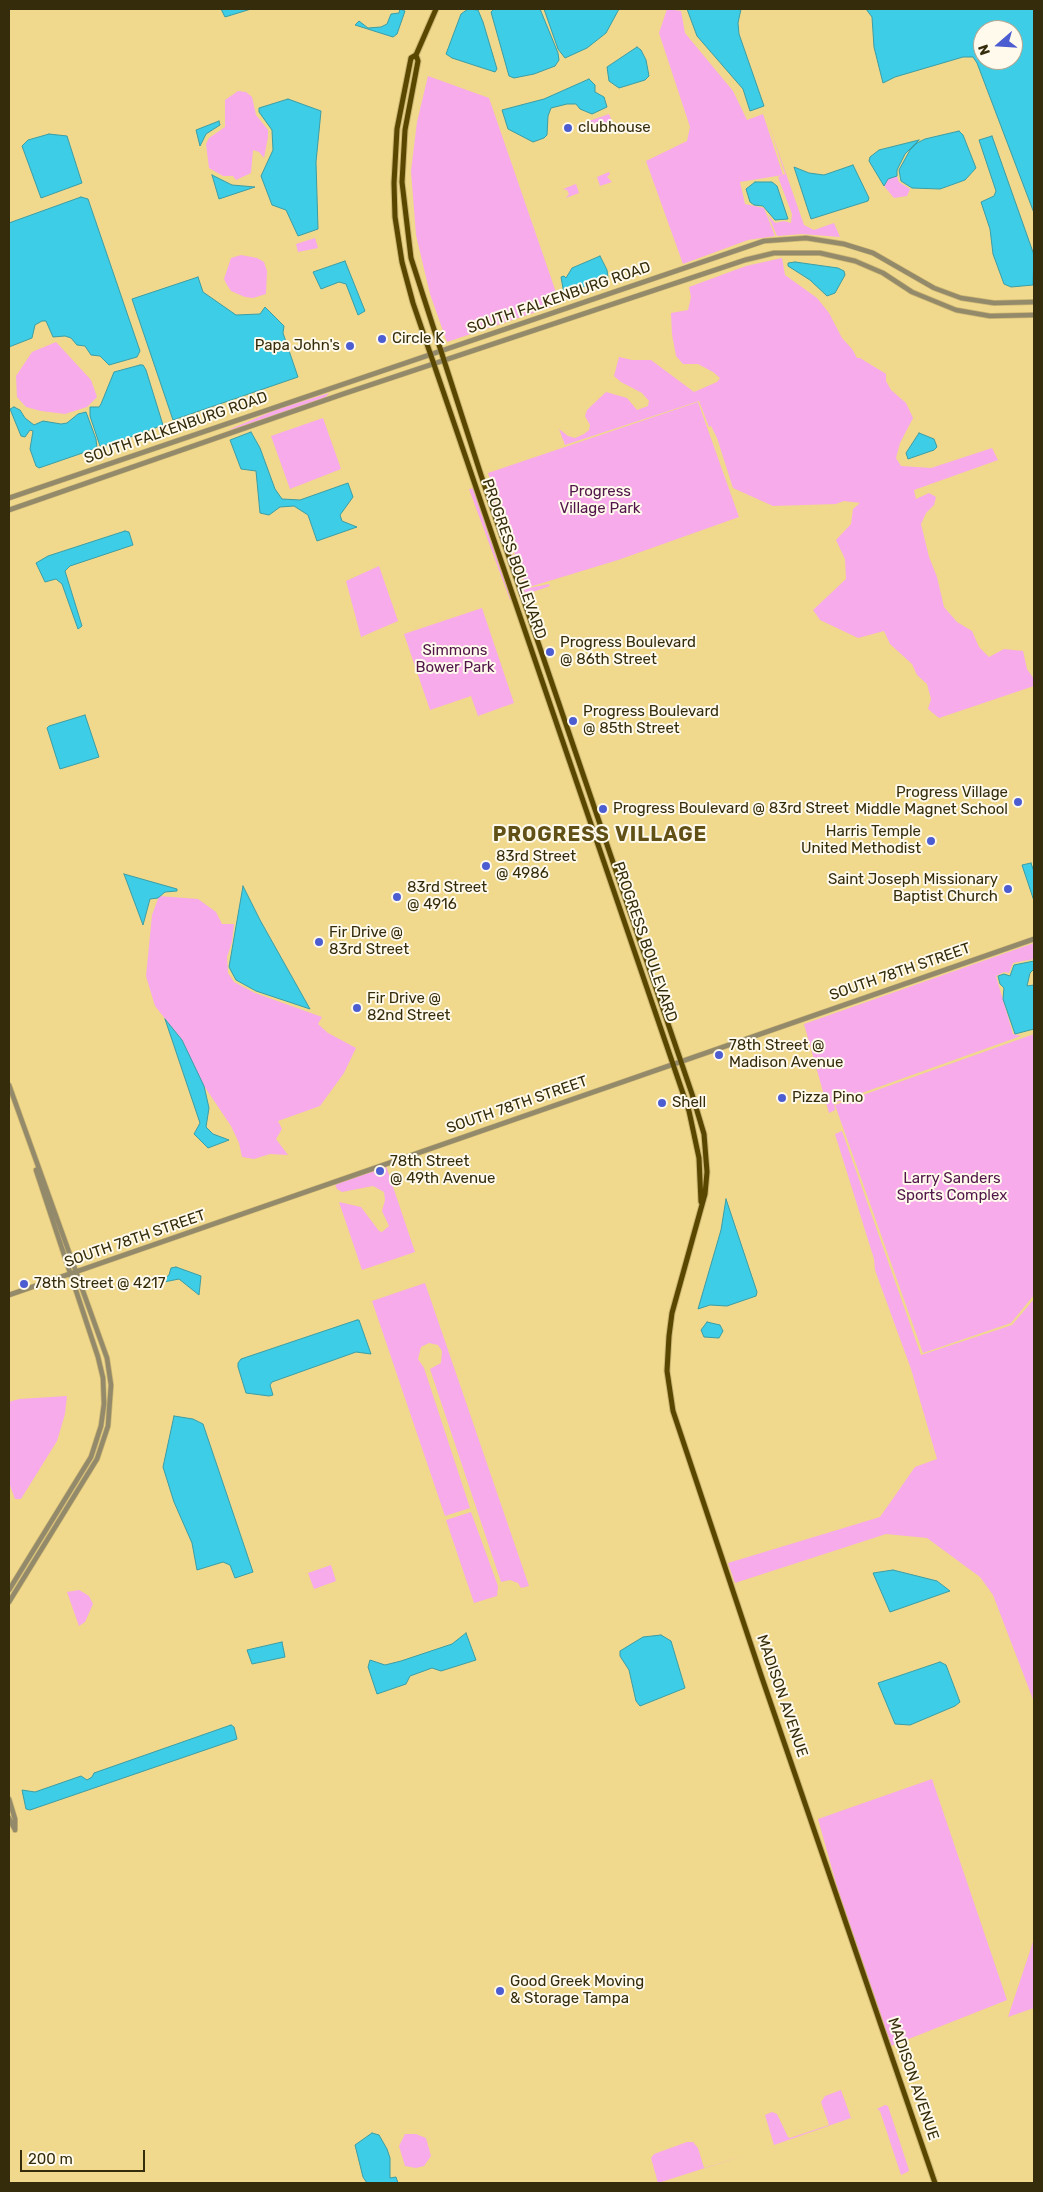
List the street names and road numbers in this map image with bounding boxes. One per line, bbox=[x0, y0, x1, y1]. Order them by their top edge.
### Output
street label: SOUTH FALKENBURG ROAD bbox=[465, 258, 653, 338]
street label: SOUTH FALKENBURG ROAD bbox=[82, 388, 270, 468]
street label: PROGRESS BOULEVARD bbox=[478, 476, 550, 642]
street label: PROGRESS BOULEVARD bbox=[609, 859, 681, 1025]
street label: SOUTH 78TH STREET bbox=[827, 939, 973, 1005]
street label: SOUTH 78TH STREET bbox=[444, 1072, 590, 1138]
street label: SOUTH 78TH STREET bbox=[62, 1206, 208, 1272]
street label: MADISON AVENUE bbox=[753, 1632, 811, 1760]
street label: MADISON AVENUE bbox=[884, 2015, 942, 2143]

